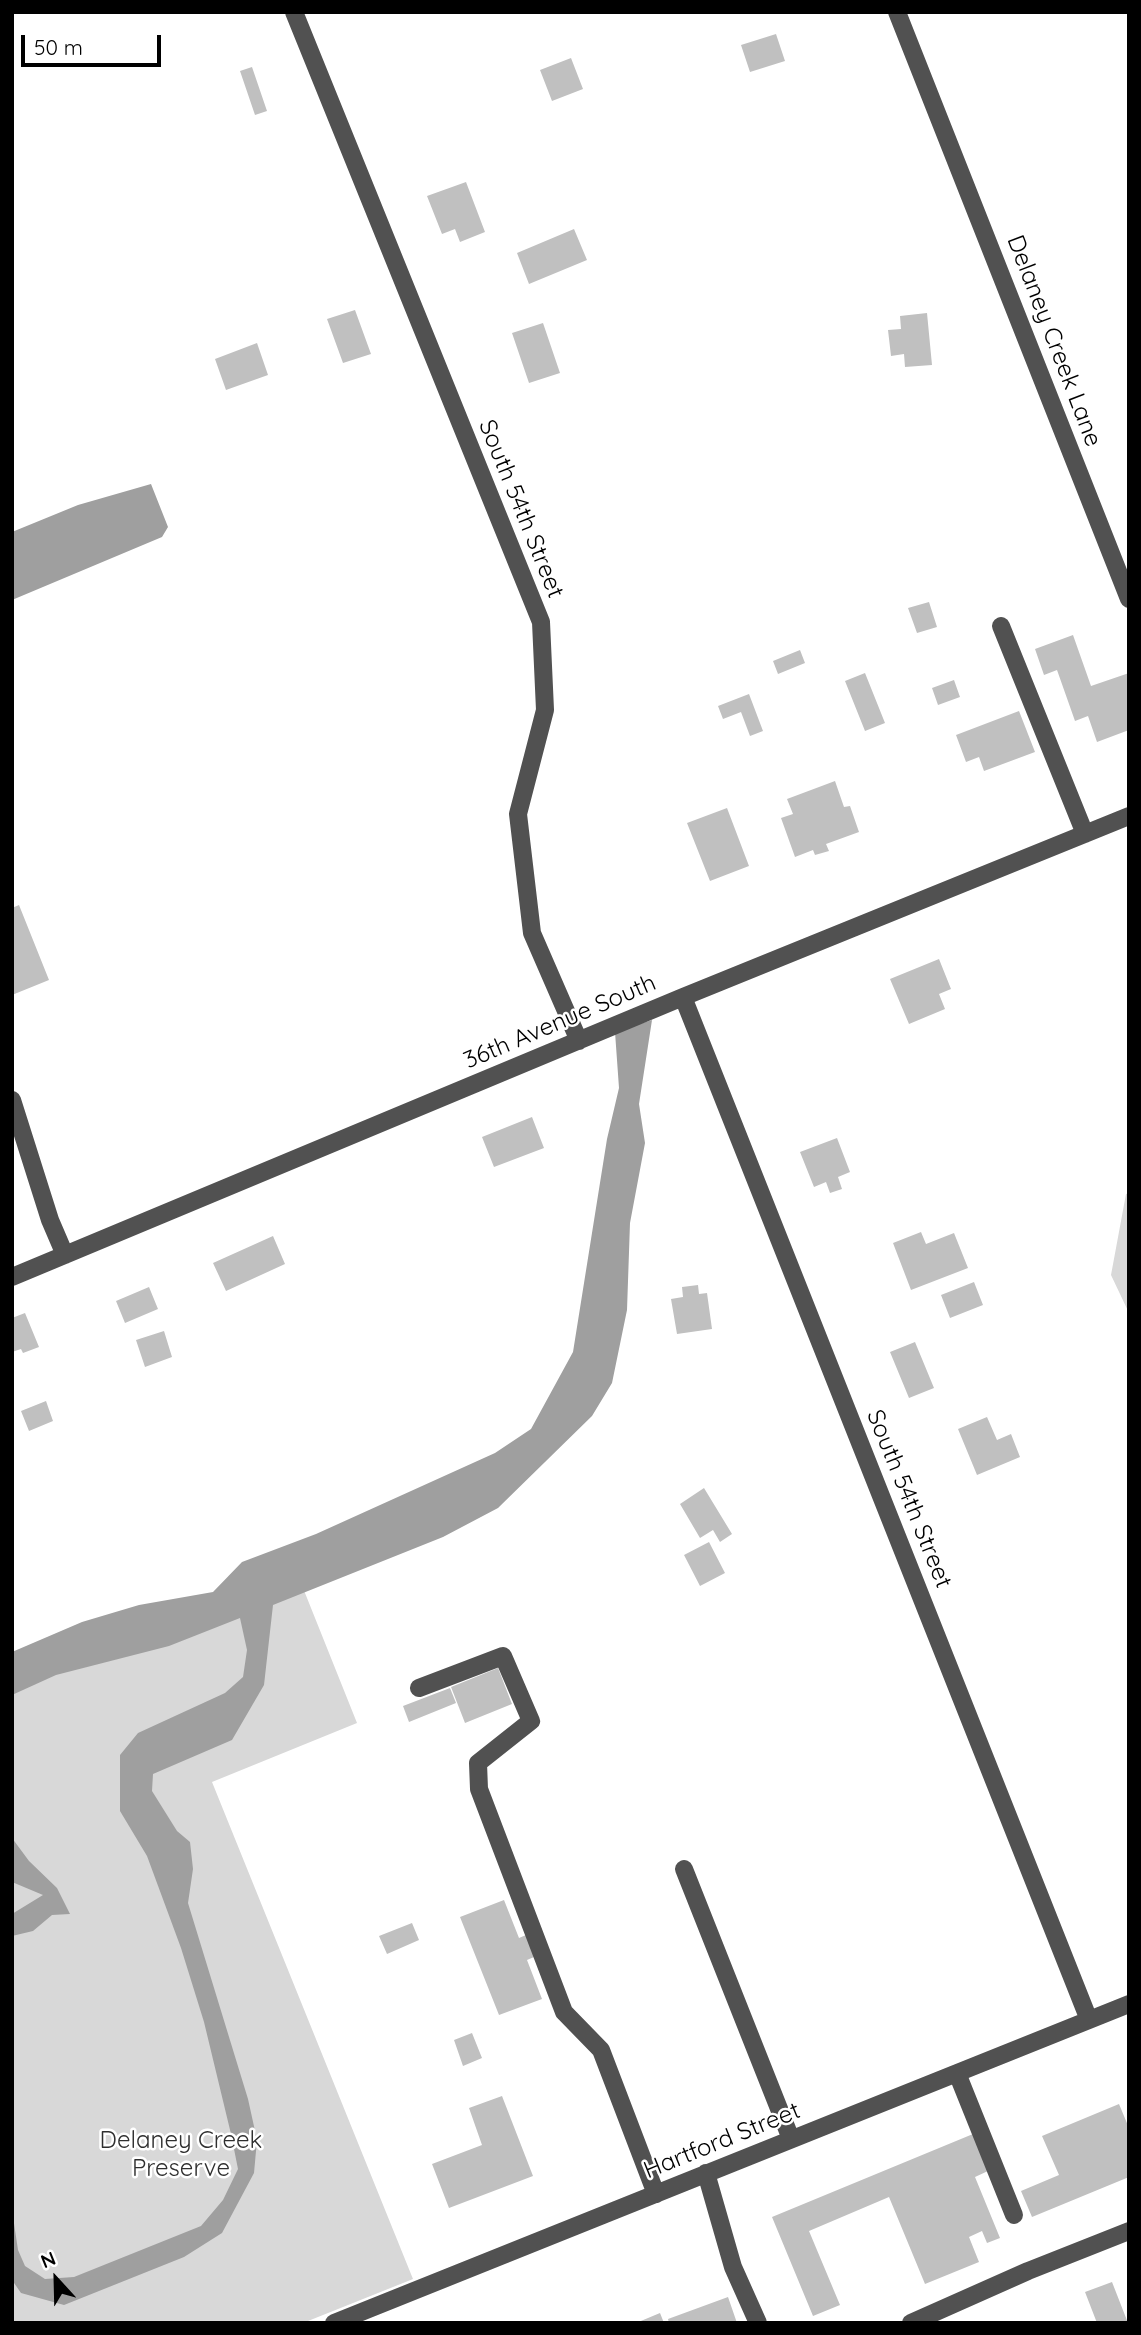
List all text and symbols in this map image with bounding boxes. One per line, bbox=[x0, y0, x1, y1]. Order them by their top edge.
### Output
scale bar bbox=[24, 21, 164, 65]
text: 50 m bbox=[34, 34, 83, 60]
street label: Delaney Creek Lane bbox=[1000, 231, 1108, 451]
street label: South 54th Street bbox=[472, 416, 570, 602]
street label: 36th Avenue South bbox=[460, 969, 660, 1075]
street label: South 54th Street bbox=[860, 1406, 958, 1592]
street label: Hartford Street bbox=[640, 2097, 804, 2185]
park label: Delaney Creek Preserve bbox=[100, 2127, 262, 2183]
north arrow bbox=[21, 2244, 91, 2314]
text: N bbox=[37, 2246, 59, 2273]

